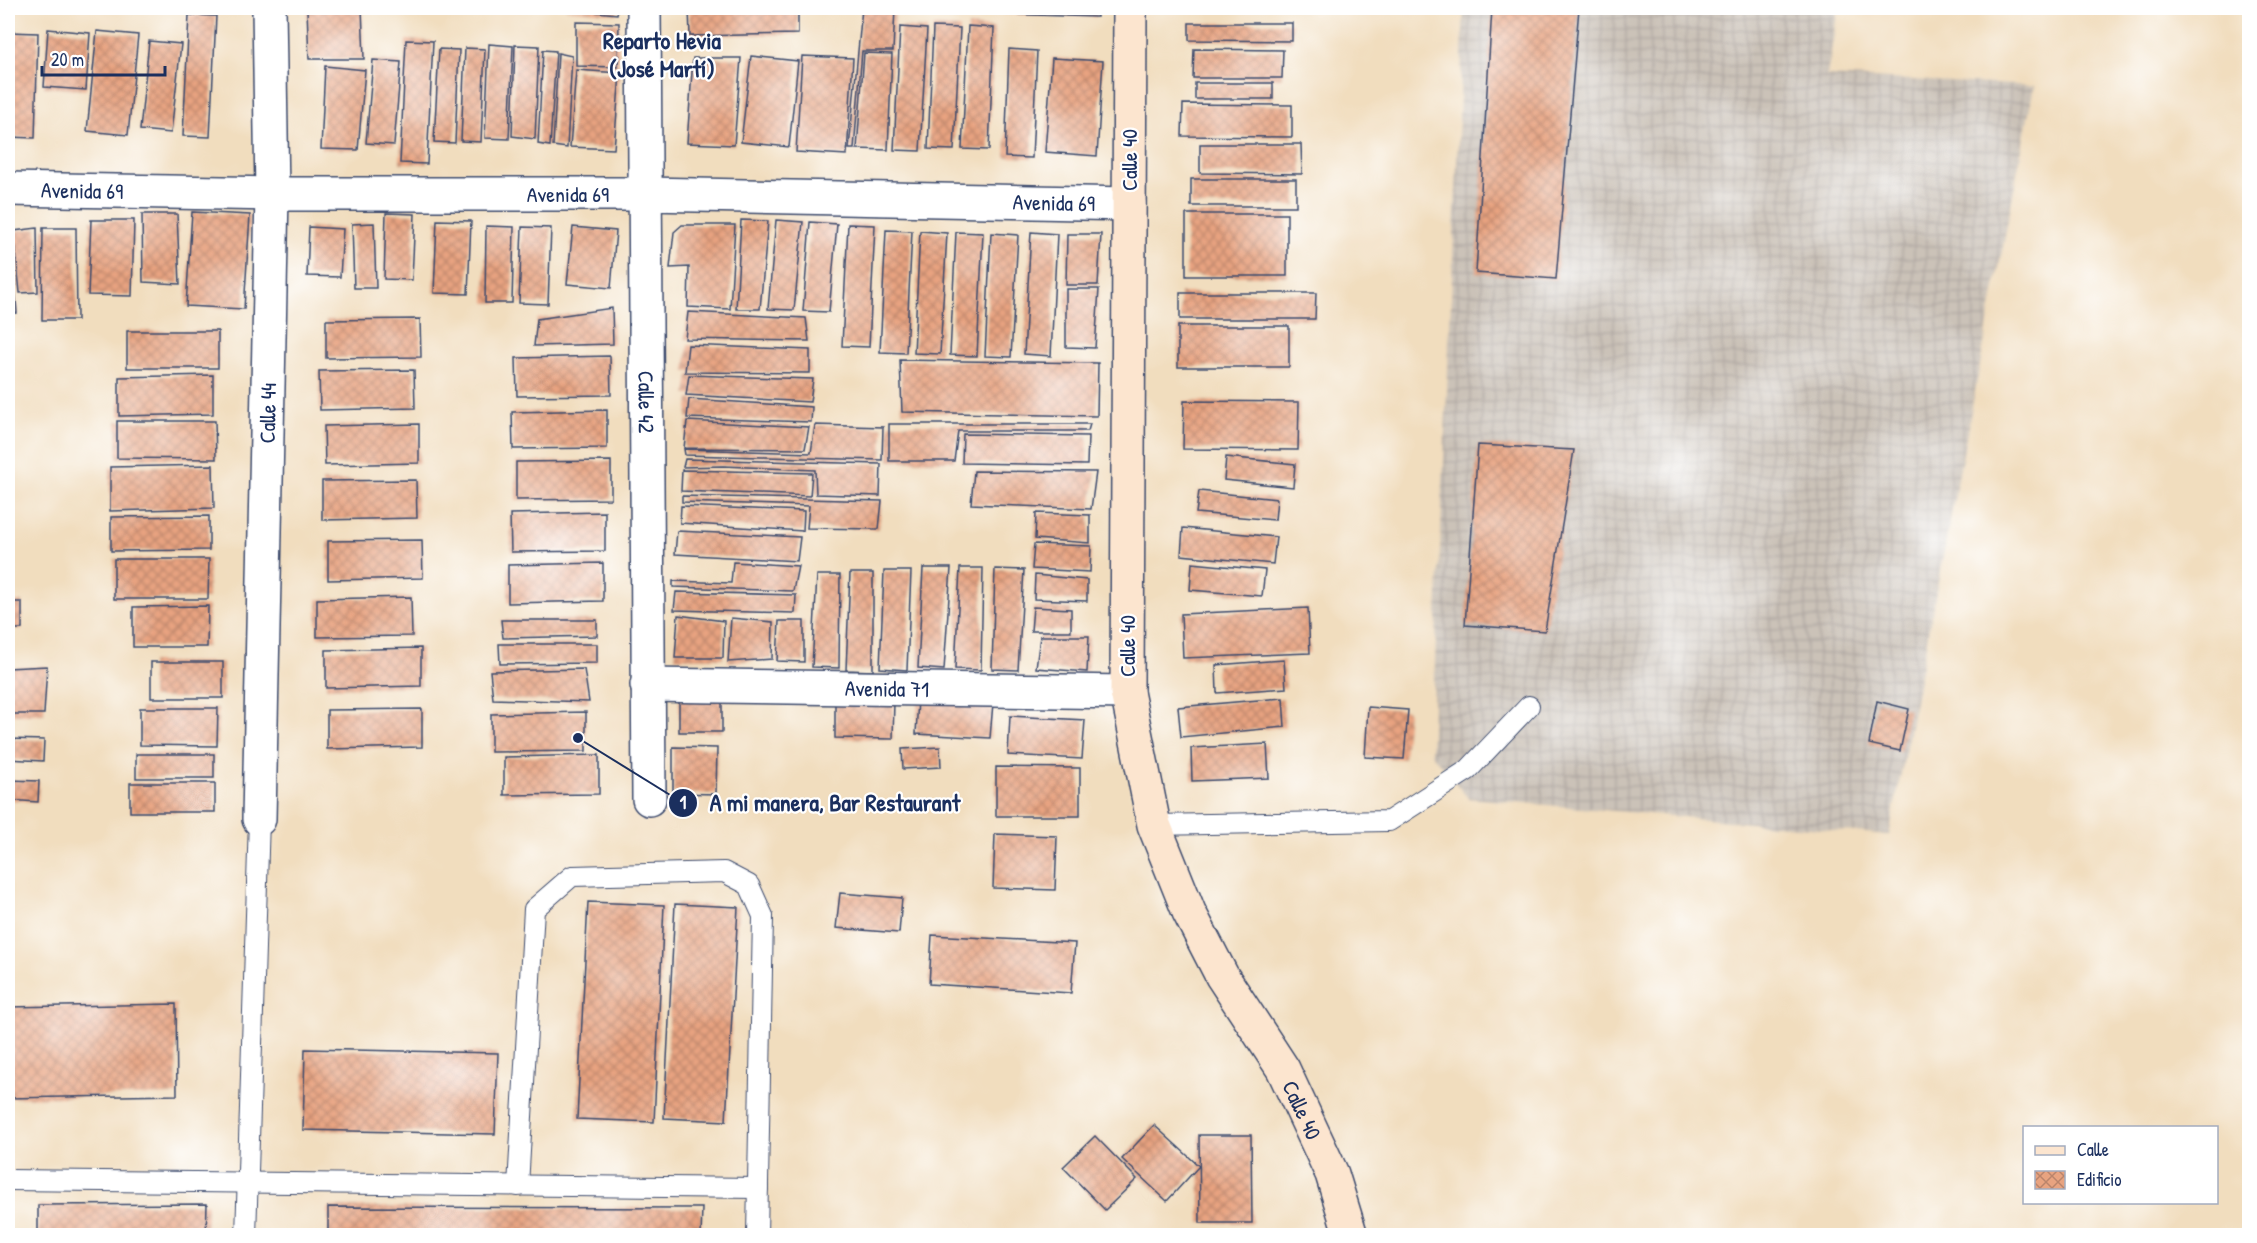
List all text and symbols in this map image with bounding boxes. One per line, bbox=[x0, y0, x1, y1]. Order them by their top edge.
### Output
district label: Reparto Hevia (José Martí) bbox=[603, 24, 722, 84]
scale bar bbox=[42, 39, 165, 77]
text: 20 m bbox=[51, 47, 84, 72]
street label: Calle 40 bbox=[1114, 129, 1144, 191]
street label: Avenida 69 bbox=[41, 175, 123, 206]
street label: Avenida 69 bbox=[527, 179, 609, 209]
street label: Avenida 69 bbox=[1012, 187, 1095, 218]
street label: Calle 42 bbox=[631, 371, 662, 434]
street label: Calle 44 bbox=[252, 383, 283, 444]
street label: Calle 40 bbox=[1112, 615, 1142, 677]
street label: Avenida 71 bbox=[845, 673, 929, 704]
callout: A mi manera, Bar Restaurant bbox=[668, 782, 972, 824]
text: A mi manera, Bar Restaurant bbox=[710, 786, 961, 818]
text: 1 bbox=[680, 790, 687, 815]
street label: Calle 40 bbox=[1275, 1076, 1329, 1145]
legend bbox=[2023, 1126, 2218, 1204]
text: Calle bbox=[2077, 1137, 2109, 1162]
text: Edificio bbox=[2077, 1167, 2121, 1192]

